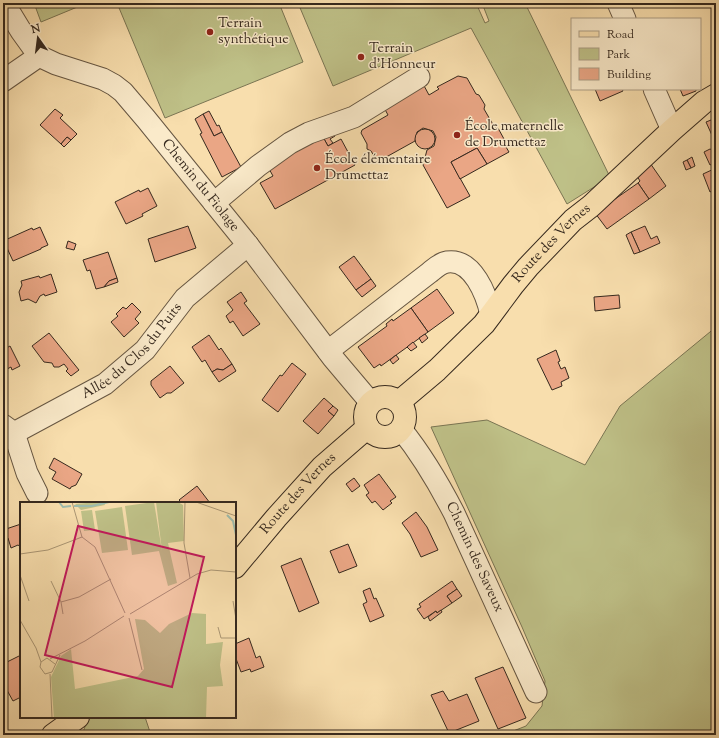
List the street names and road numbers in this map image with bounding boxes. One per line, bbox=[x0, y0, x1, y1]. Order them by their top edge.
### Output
street label: Chemin du Fiolage bbox=[156, 135, 244, 236]
street label: Route des Vernes bbox=[508, 199, 595, 288]
street label: Allée du Clos du Puits bbox=[78, 299, 187, 405]
street label: Route des Vernes bbox=[256, 449, 341, 539]
street label: Chemin des Saveux bbox=[440, 498, 508, 616]

